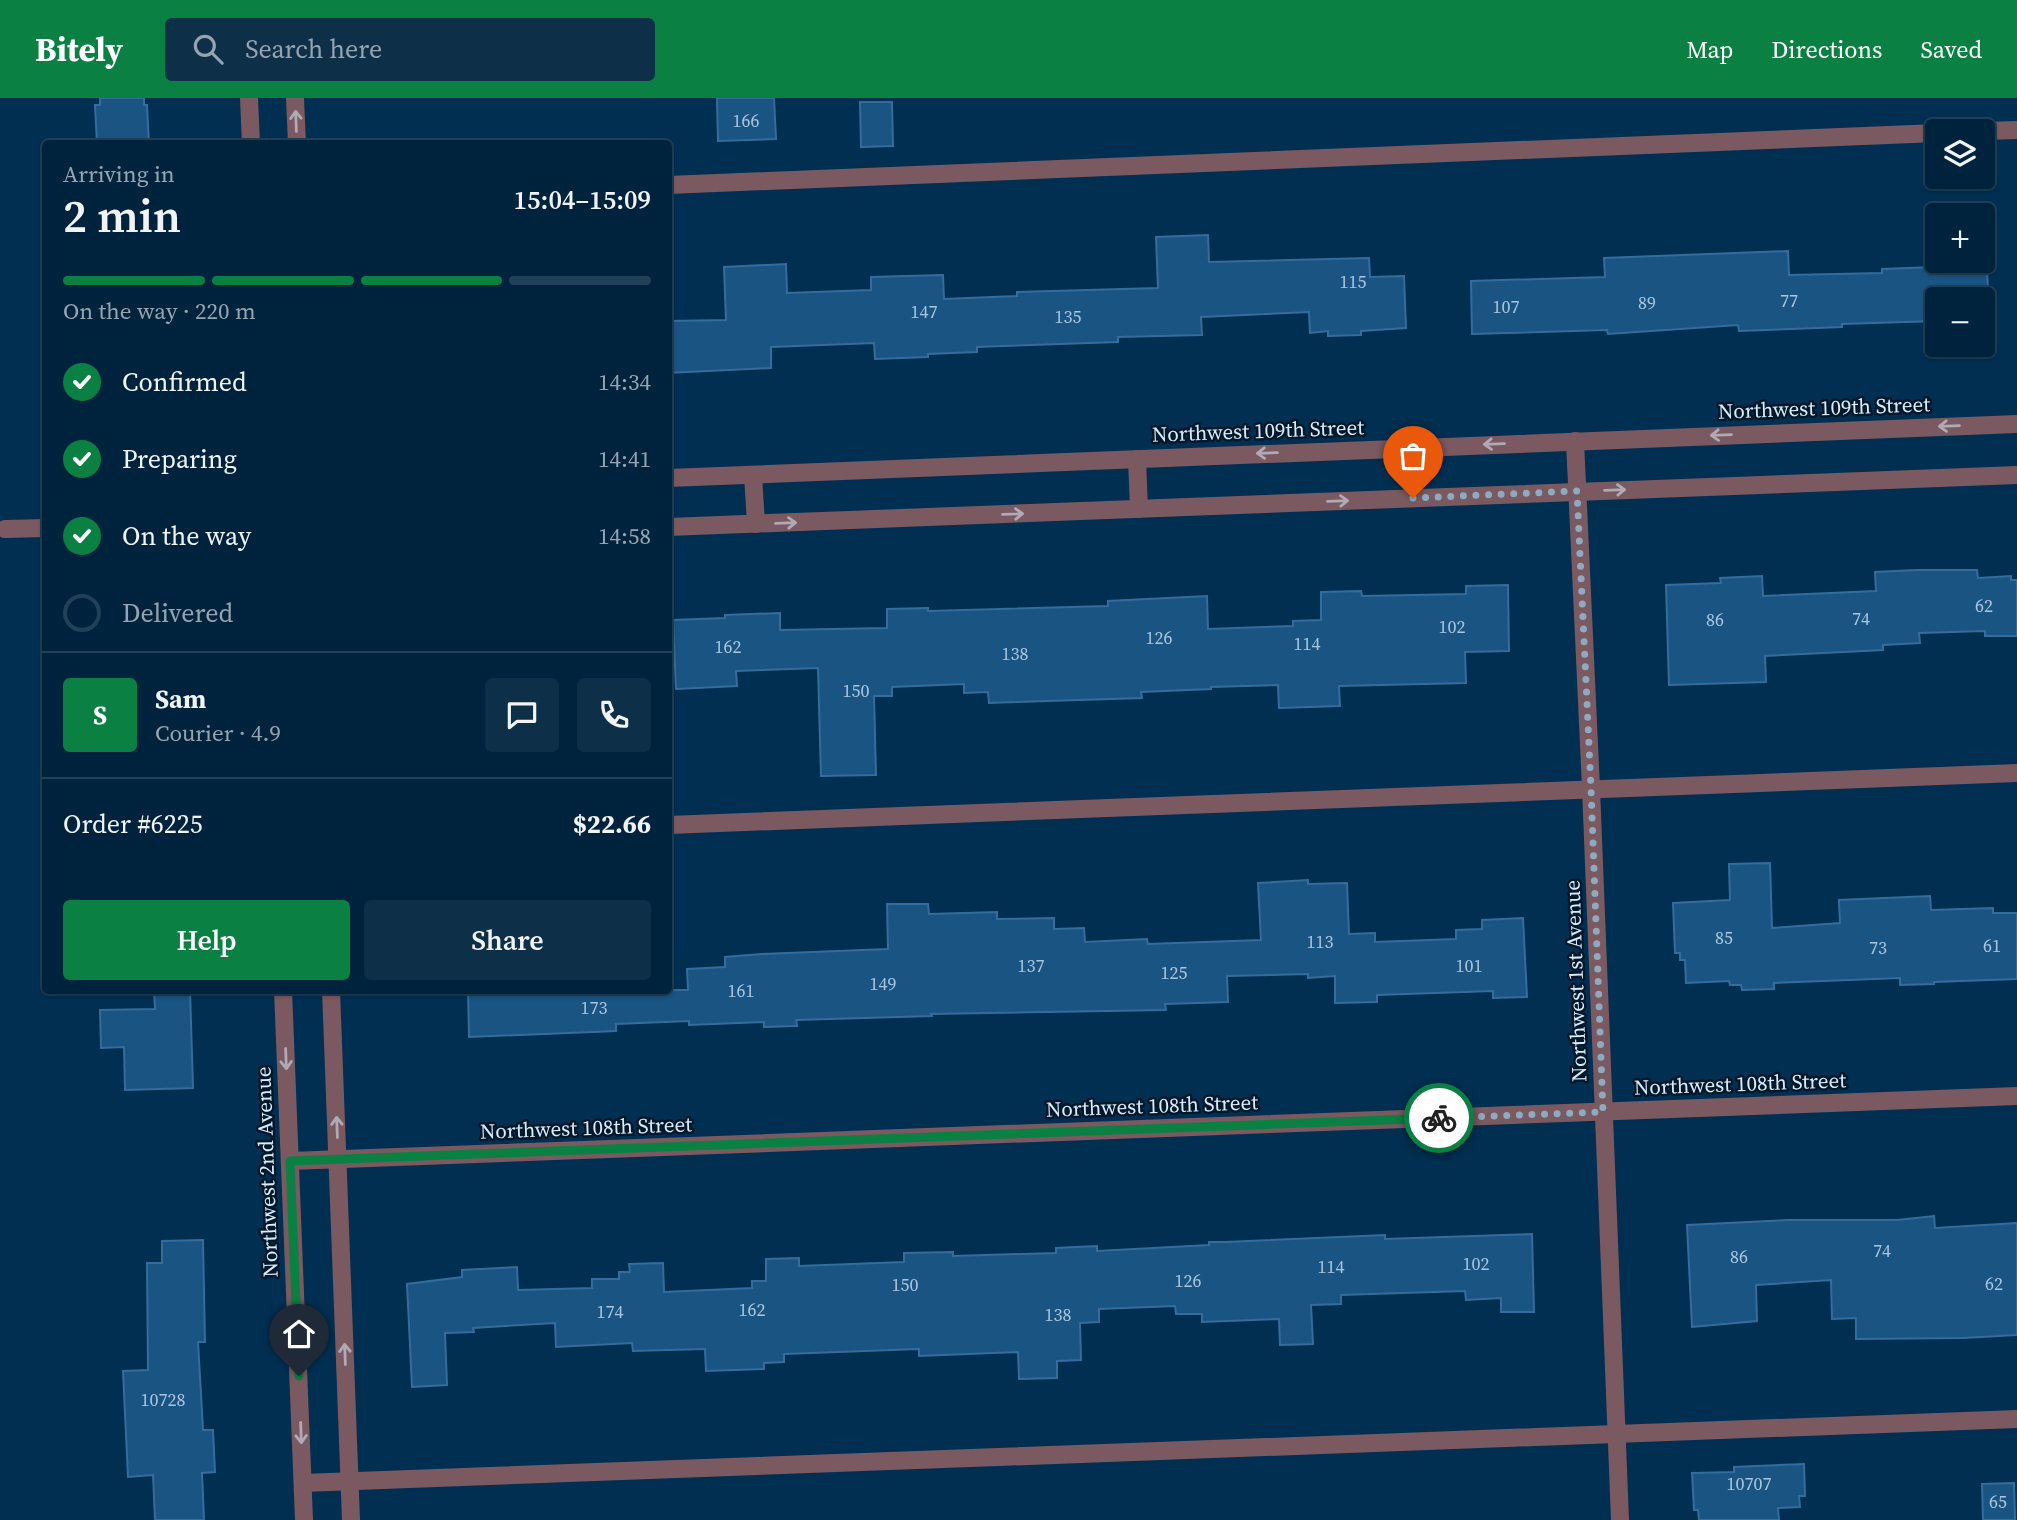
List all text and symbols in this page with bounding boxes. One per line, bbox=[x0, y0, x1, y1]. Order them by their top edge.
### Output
search box bbox=[165, 18, 655, 81]
text: Bitely bbox=[35, 27, 123, 72]
icon: search bbox=[189, 30, 227, 68]
text: Search here bbox=[245, 31, 382, 67]
text: Map bbox=[1686, 33, 1733, 66]
text: Directions bbox=[1771, 33, 1882, 66]
text: Saved bbox=[1920, 33, 1982, 66]
house number: 166 bbox=[733, 108, 760, 133]
one-way arrow bbox=[289, 110, 302, 133]
map controls bbox=[1925, 119, 1995, 357]
button: layers bbox=[1925, 119, 1995, 189]
text: Arriving in bbox=[63, 158, 175, 190]
text: 15:04–15:09 bbox=[514, 182, 651, 218]
text: 2 min bbox=[63, 184, 181, 247]
button: + bbox=[1925, 203, 1995, 273]
house number: 115 bbox=[1340, 269, 1367, 294]
button: − bbox=[1925, 287, 1995, 357]
house number: 77 bbox=[1780, 288, 1798, 313]
house number: 89 bbox=[1638, 290, 1656, 315]
house number: 107 bbox=[1493, 294, 1520, 319]
text: On the way · 220 m bbox=[63, 295, 256, 327]
house number: 147 bbox=[911, 299, 938, 324]
house number: 135 bbox=[1055, 304, 1082, 329]
icon: check bbox=[63, 363, 101, 401]
text: Confirmed bbox=[122, 364, 247, 400]
text: 14:34 bbox=[598, 366, 651, 398]
street label: Northwest 109th Street bbox=[1717, 389, 1931, 426]
street label: Northwest 109th Street bbox=[1151, 412, 1365, 449]
one-way arrow bbox=[1938, 420, 1961, 433]
pin bbox=[1383, 426, 1443, 498]
one-way arrow bbox=[1710, 429, 1733, 442]
icon: bag bbox=[1394, 437, 1432, 475]
one-way arrow bbox=[1483, 438, 1506, 451]
icon: check bbox=[63, 440, 101, 478]
text: Preparing bbox=[122, 441, 237, 477]
text: 14:41 bbox=[598, 443, 651, 475]
one-way arrow bbox=[1256, 447, 1279, 460]
one-way arrow bbox=[1603, 484, 1626, 497]
one-way arrow bbox=[1326, 494, 1349, 507]
one-way arrow bbox=[1001, 507, 1024, 520]
one-way arrow bbox=[774, 516, 797, 529]
icon: check bbox=[63, 517, 101, 555]
text: On the way bbox=[122, 518, 251, 554]
text: 14:58 bbox=[598, 520, 651, 552]
house number: 62 bbox=[1975, 593, 1993, 618]
text: Delivered bbox=[122, 595, 233, 631]
house number: 74 bbox=[1852, 606, 1870, 631]
house number: 86 bbox=[1706, 607, 1724, 632]
house number: 102 bbox=[1439, 614, 1466, 639]
house number: 126 bbox=[1146, 625, 1173, 650]
house number: 114 bbox=[1294, 631, 1321, 656]
house number: 162 bbox=[715, 634, 742, 659]
house number: 138 bbox=[1002, 641, 1029, 666]
button: chat bbox=[485, 678, 559, 752]
button: phone bbox=[577, 678, 651, 752]
house number: 150 bbox=[843, 678, 870, 703]
text: Sam bbox=[155, 681, 206, 717]
text: S bbox=[93, 697, 107, 733]
text: Courier · 4.9 bbox=[155, 717, 281, 749]
text: Order #6225 bbox=[63, 806, 203, 842]
text: $22.66 bbox=[573, 806, 651, 842]
street label: Northwest 1st Avenue bbox=[1557, 879, 1594, 1083]
button: Help bbox=[63, 900, 350, 980]
button: Share bbox=[364, 900, 651, 980]
house number: 85 bbox=[1715, 925, 1733, 950]
house number: 113 bbox=[1307, 929, 1334, 954]
house number: 61 bbox=[1983, 933, 2001, 958]
house number: 73 bbox=[1869, 935, 1887, 960]
house number: 137 bbox=[1018, 953, 1045, 978]
house number: 101 bbox=[1456, 953, 1483, 978]
house number: 125 bbox=[1161, 960, 1188, 985]
house number: 149 bbox=[870, 971, 897, 996]
house number: 161 bbox=[728, 978, 755, 1003]
house number: 173 bbox=[581, 995, 608, 1020]
one-way arrow bbox=[279, 1047, 292, 1070]
street label: Northwest 108th Street bbox=[1633, 1065, 1847, 1102]
street label: Northwest 2nd Avenue bbox=[248, 1066, 285, 1278]
courier bbox=[1404, 1083, 1474, 1153]
street label: Northwest 108th Street bbox=[1045, 1087, 1259, 1124]
icon: bike bbox=[1420, 1099, 1458, 1137]
street label: Northwest 108th Street bbox=[479, 1109, 693, 1146]
one-way arrow bbox=[330, 1115, 343, 1138]
house number: 74 bbox=[1873, 1238, 1891, 1263]
house number: 86 bbox=[1730, 1244, 1748, 1269]
house number: 102 bbox=[1463, 1251, 1490, 1276]
house number: 114 bbox=[1318, 1254, 1345, 1279]
house number: 126 bbox=[1175, 1268, 1202, 1293]
house number: 62 bbox=[1985, 1271, 2003, 1296]
house number: 150 bbox=[892, 1272, 919, 1297]
house number: 162 bbox=[739, 1297, 766, 1322]
house number: 174 bbox=[597, 1299, 624, 1324]
house number: 138 bbox=[1045, 1302, 1072, 1327]
pin bbox=[269, 1304, 329, 1376]
icon: home bbox=[280, 1315, 318, 1353]
one-way arrow bbox=[338, 1343, 351, 1366]
house number: 10728 bbox=[141, 1387, 186, 1412]
one-way arrow bbox=[294, 1421, 307, 1444]
house number: 10707 bbox=[1727, 1471, 1772, 1496]
house number: 65 bbox=[1989, 1489, 2007, 1514]

